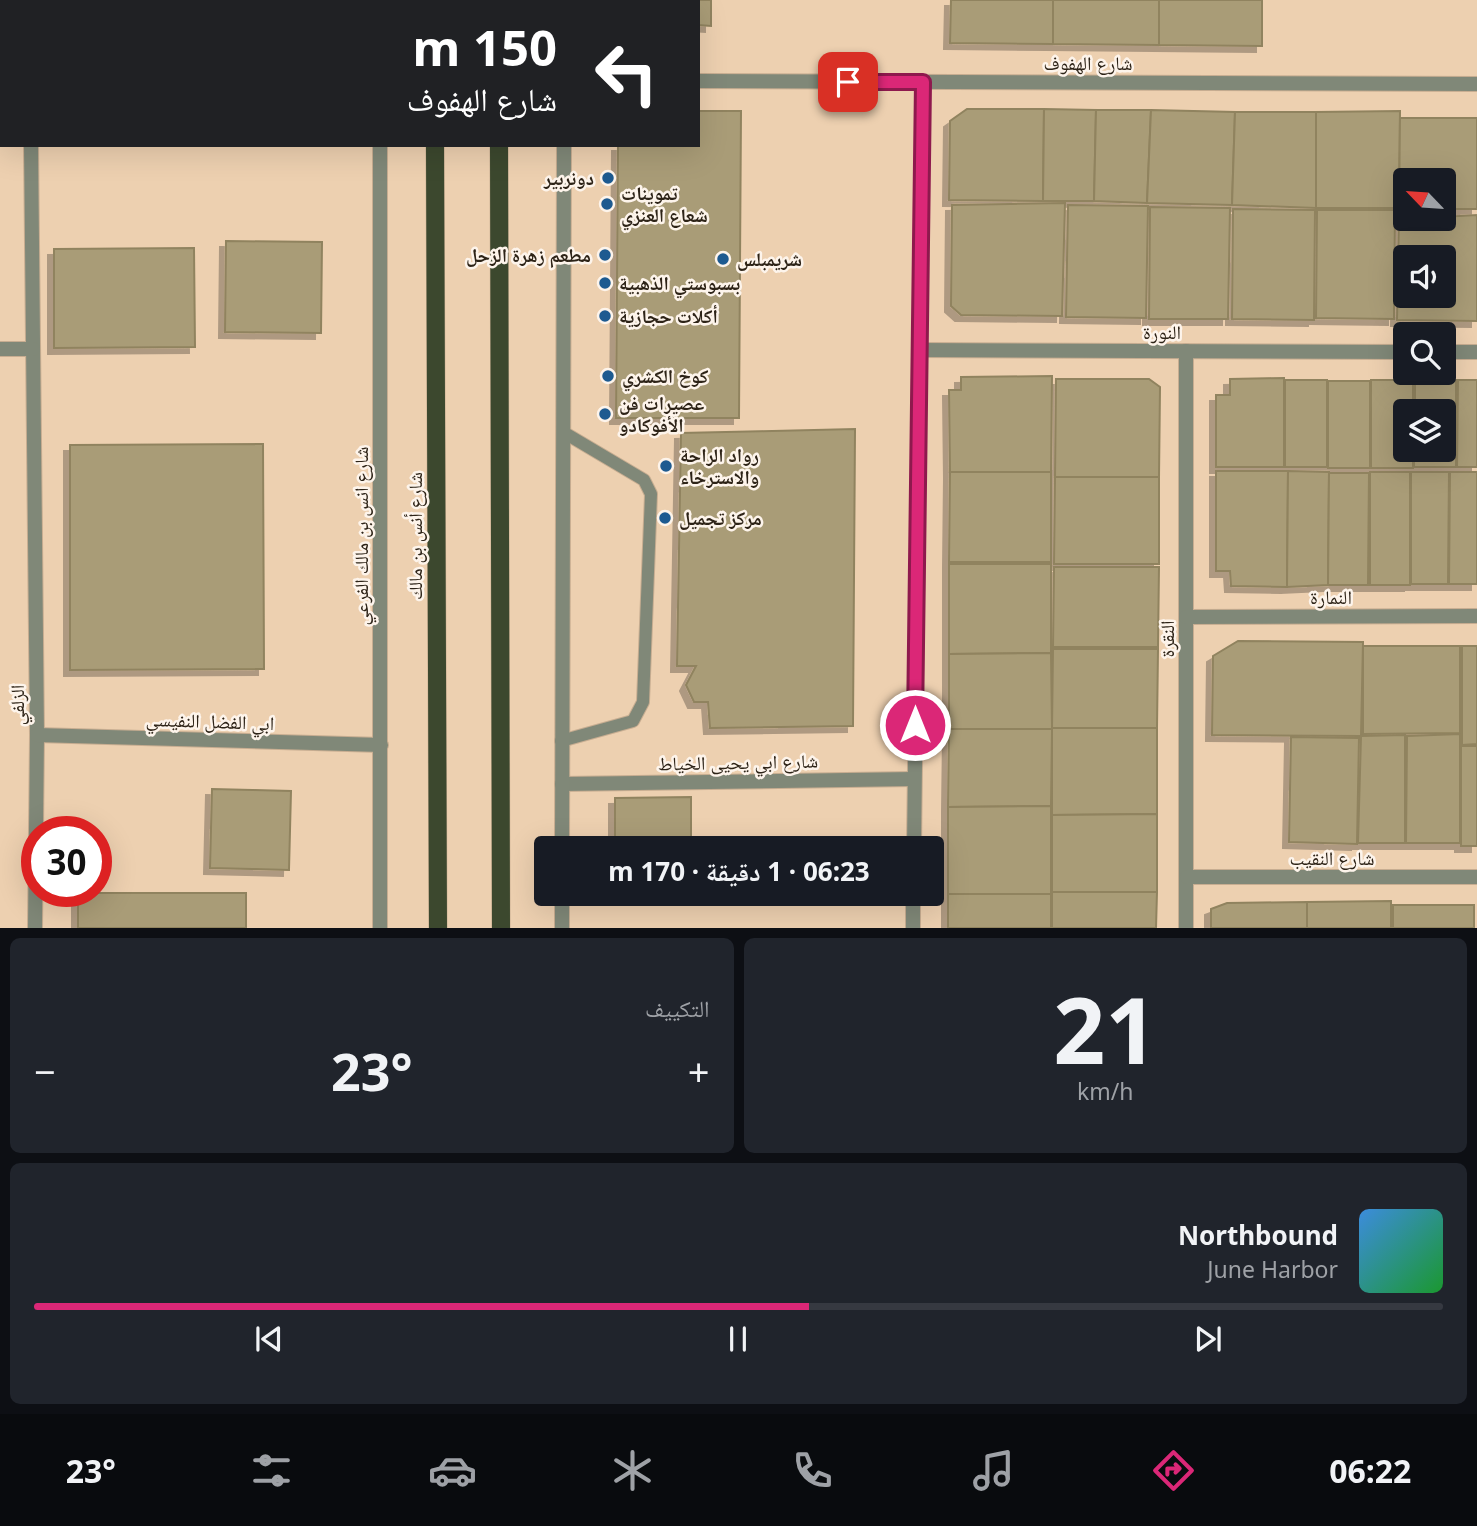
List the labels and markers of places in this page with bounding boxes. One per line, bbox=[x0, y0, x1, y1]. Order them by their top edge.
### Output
pin bbox=[818, 52, 878, 112]
place label: دونربير bbox=[543, 165, 594, 191]
marker: دونربير bbox=[600, 170, 616, 186]
place label: تموينات شعاع العنزي bbox=[621, 180, 708, 231]
marker: تموينات شعاع العنزي bbox=[599, 196, 615, 212]
place label: مطعم زهرة الزحل bbox=[466, 242, 591, 268]
place label: شريمبلس bbox=[737, 246, 802, 272]
marker: مطعم زهرة الزحل bbox=[597, 247, 613, 263]
marker: شريمبلس bbox=[715, 251, 731, 267]
place label: بسبوستي الذهبية bbox=[619, 270, 740, 299]
marker: بسبوستي الذهبية bbox=[597, 275, 613, 291]
place label: أكلات حجازية bbox=[619, 303, 718, 329]
marker: أكلات حجازية bbox=[597, 308, 613, 324]
place label: كوخ الكشري bbox=[622, 363, 709, 392]
marker: كوخ الكشري bbox=[600, 368, 616, 384]
place label: عصيرات فن الأفوكادو bbox=[619, 390, 705, 438]
marker: عصيرات فن الأفوكادو bbox=[597, 406, 613, 422]
place label: رواد الراحة والاسترخاء bbox=[680, 442, 759, 490]
marker: رواد الراحة والاسترخاء bbox=[658, 458, 674, 474]
place label: مركز تجميل bbox=[679, 505, 762, 531]
marker: مركز تجميل bbox=[657, 510, 673, 526]

